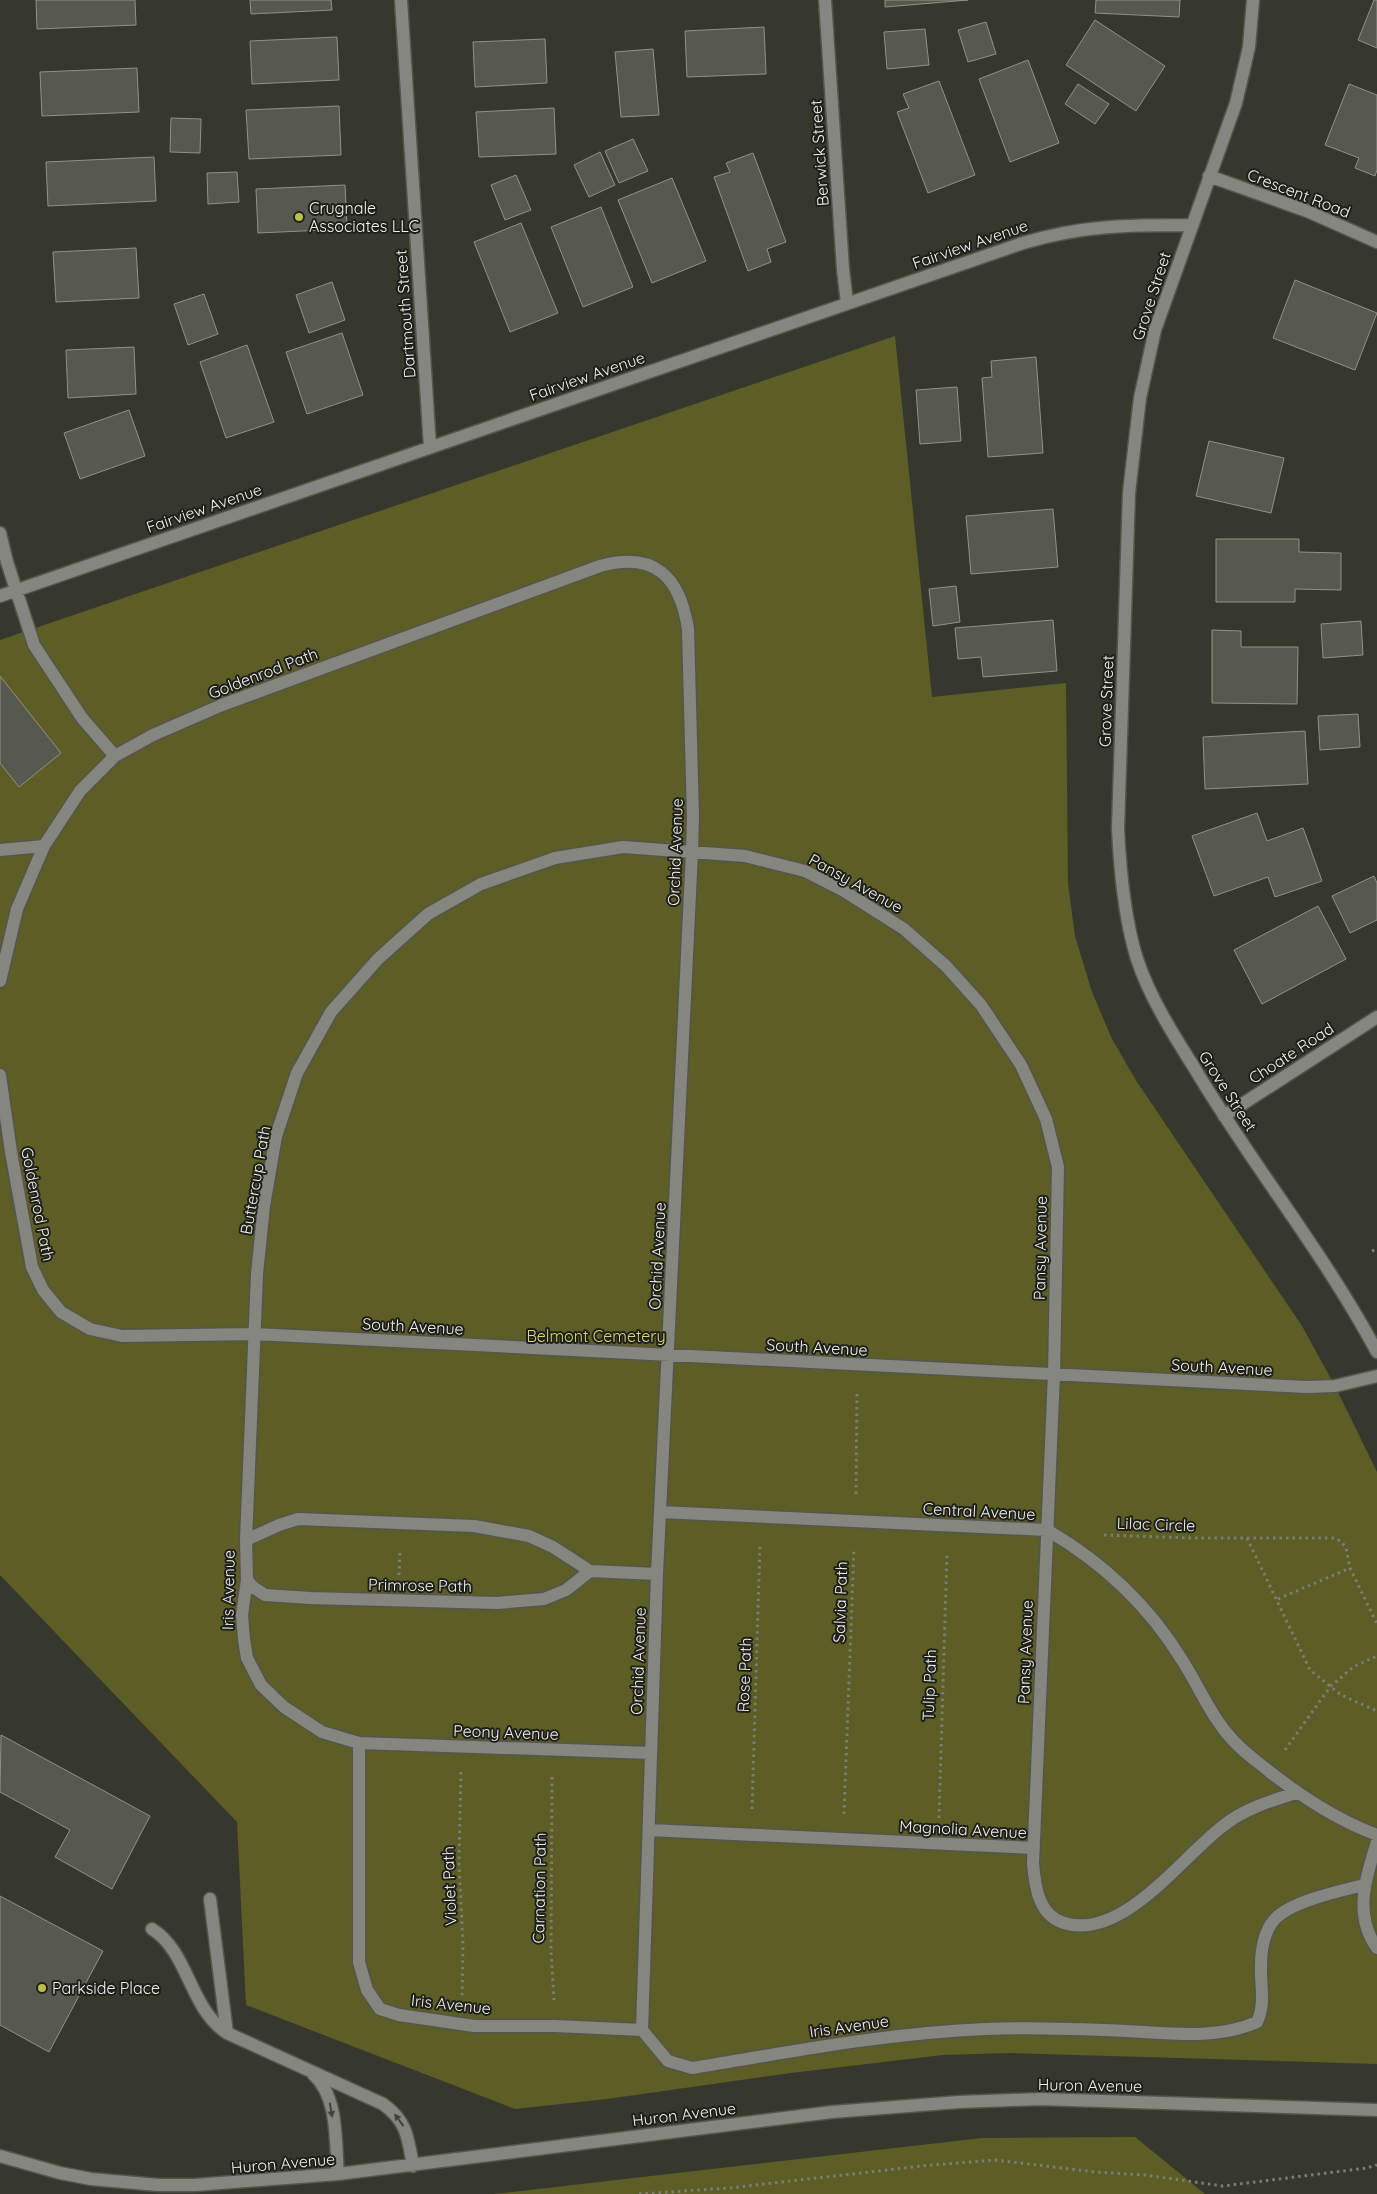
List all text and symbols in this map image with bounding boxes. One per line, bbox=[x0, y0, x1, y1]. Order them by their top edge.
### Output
street label: Berwick Street bbox=[805, 99, 833, 207]
street label: Crescent Road bbox=[1245, 164, 1353, 222]
place label: Crugnale Associates LLC bbox=[309, 198, 419, 236]
marker: Crugnale Associates LLC bbox=[293, 211, 305, 223]
street label: Fairview Avenue bbox=[910, 215, 1030, 273]
street label: Dartmouth Street bbox=[391, 249, 419, 379]
street label: Grove Street bbox=[1127, 249, 1175, 343]
street label: Fairview Avenue bbox=[527, 347, 647, 405]
street label: Fairview Avenue bbox=[144, 479, 264, 537]
street label: Goldenrod Path bbox=[206, 643, 320, 703]
street label: Grove Street bbox=[1094, 655, 1118, 747]
street label: Orchid Avenue bbox=[663, 798, 687, 906]
street label: Pansy Avenue bbox=[806, 849, 906, 917]
street label: Choate Road bbox=[1245, 1018, 1337, 1088]
street label: Grove Street bbox=[1195, 1047, 1261, 1135]
street label: Buttercup Path bbox=[236, 1124, 274, 1236]
street label: Goldenrod Path bbox=[17, 1145, 59, 1263]
street label: Pansy Avenue bbox=[1029, 1196, 1051, 1300]
street label: Orchid Avenue bbox=[644, 1202, 670, 1310]
street label: South Avenue bbox=[362, 1313, 464, 1339]
park label: Belmont Cemetery bbox=[526, 1326, 666, 1346]
street label: South Avenue bbox=[766, 1334, 868, 1360]
street label: South Avenue bbox=[1171, 1354, 1273, 1380]
street label: Central Avenue bbox=[922, 1498, 1036, 1524]
street label: Lilac Circle bbox=[1116, 1513, 1196, 1535]
street label: Iris Avenue bbox=[217, 1550, 239, 1630]
street label: Salvia Path bbox=[829, 1561, 851, 1643]
street label: Primrose Path bbox=[368, 1574, 472, 1596]
street label: Pansy Avenue bbox=[1013, 1600, 1037, 1704]
street label: Orchid Avenue bbox=[626, 1607, 650, 1715]
street label: Rose Path bbox=[733, 1637, 755, 1713]
street label: Tulip Path bbox=[918, 1649, 940, 1721]
street label: Peony Avenue bbox=[453, 1720, 559, 1744]
street label: Magnolia Avenue bbox=[899, 1816, 1027, 1842]
street label: Carnation Path bbox=[528, 1832, 550, 1944]
street label: Violet Path bbox=[438, 1846, 460, 1926]
place label: Parkside Place bbox=[52, 1978, 160, 1998]
marker: Parkside Place bbox=[36, 1982, 48, 1994]
street label: Iris Avenue bbox=[410, 1990, 492, 2018]
street label: Iris Avenue bbox=[808, 2011, 890, 2041]
street label: Huron Avenue bbox=[1038, 2074, 1142, 2096]
street label: Huron Avenue bbox=[631, 2098, 737, 2130]
one-way arrow bbox=[328, 2102, 336, 2118]
one-way arrow bbox=[394, 2113, 404, 2127]
street label: Huron Avenue bbox=[230, 2148, 336, 2178]

